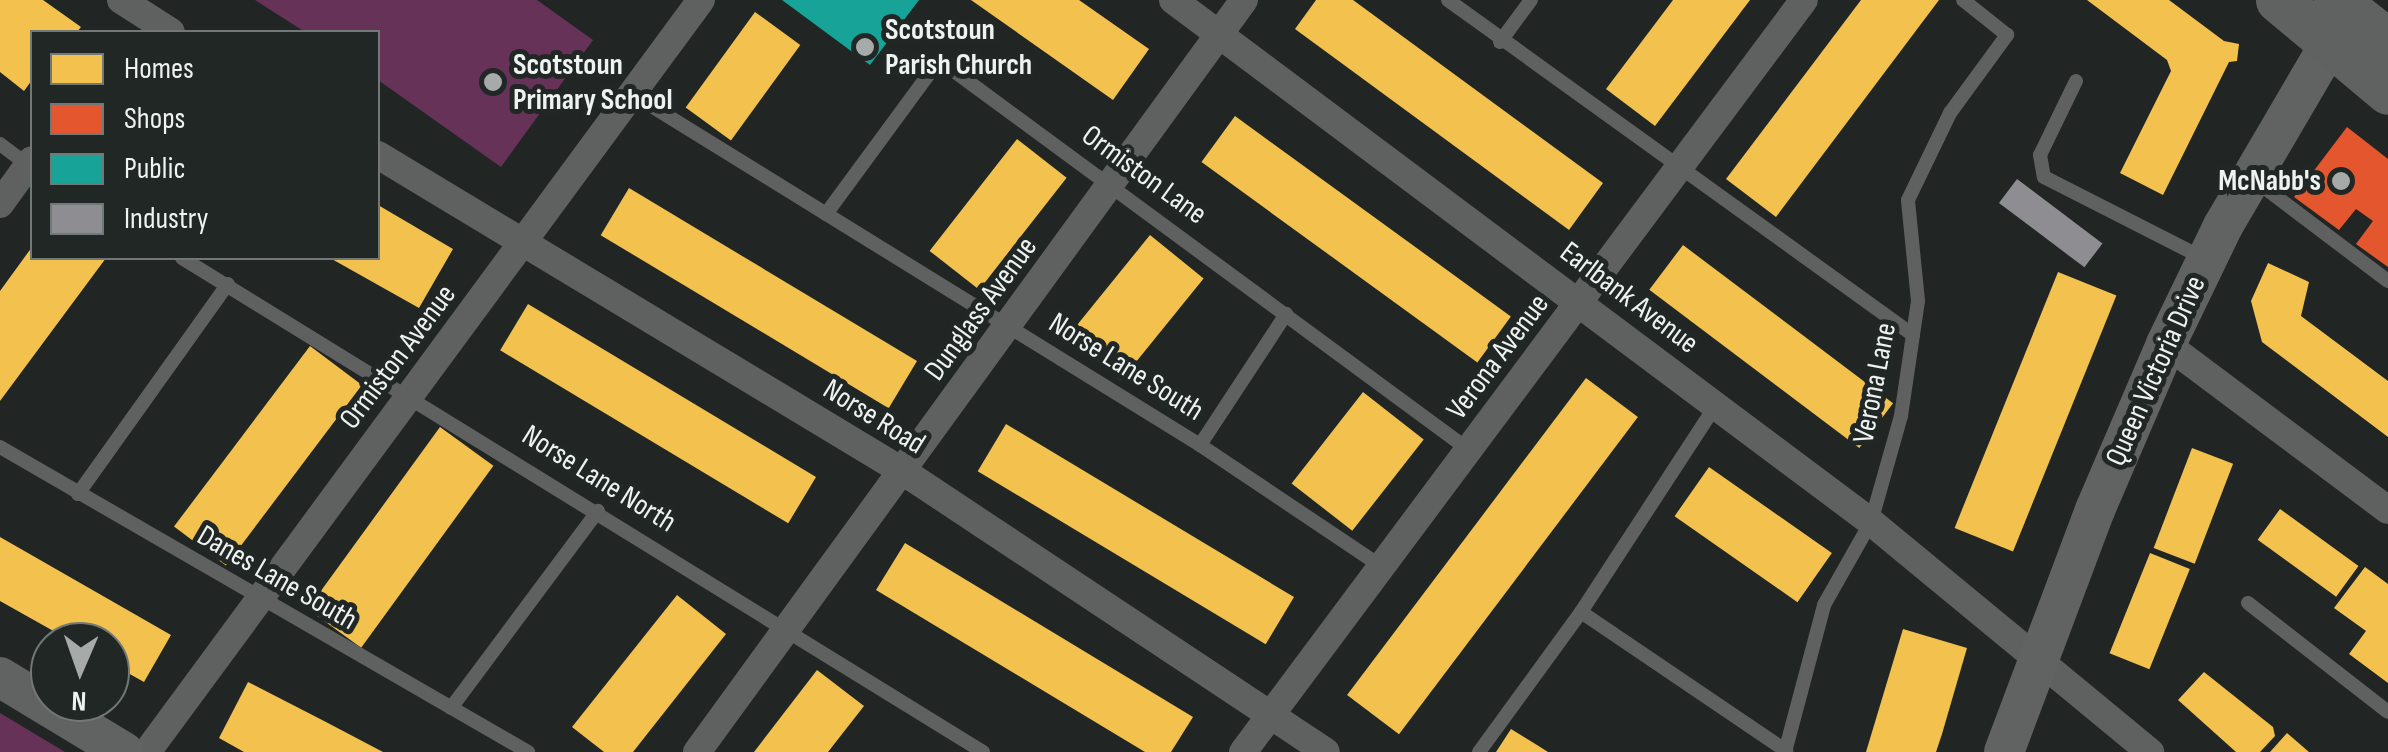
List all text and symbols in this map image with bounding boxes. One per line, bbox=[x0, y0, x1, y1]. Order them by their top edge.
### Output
place label: Scotstoun Parish Church bbox=[885, 12, 1032, 82]
legend bbox=[30, 30, 380, 260]
marker: Scotstoun Parish Church bbox=[854, 36, 876, 58]
place label: Scotstoun Primary School bbox=[513, 47, 673, 118]
text: Homes bbox=[124, 51, 194, 87]
marker: Scotstoun Primary School bbox=[482, 71, 504, 93]
text: Shops bbox=[124, 101, 185, 137]
street label: Ormiston Lane bbox=[1075, 118, 1213, 232]
text: Public bbox=[124, 151, 185, 187]
place label: McNabb's bbox=[2218, 163, 2321, 199]
marker: McNabb's bbox=[2330, 170, 2352, 192]
text: Industry bbox=[124, 201, 208, 237]
street label: Dunglass Avenue bbox=[917, 230, 1045, 388]
street label: Earlbank Avenue bbox=[1553, 234, 1705, 362]
street label: Queen Victoria Drive bbox=[2098, 270, 2214, 472]
street label: Ormiston Avenue bbox=[332, 278, 464, 436]
street label: Verona Avenue bbox=[1439, 287, 1557, 427]
street label: Norse Lane South bbox=[1042, 305, 1210, 429]
street label: Verona Lane bbox=[1846, 320, 1904, 446]
street label: Norse Road bbox=[816, 372, 932, 462]
street label: Norse Lane North bbox=[515, 417, 683, 541]
street label: Danes Lane South bbox=[191, 518, 363, 638]
north arrow bbox=[30, 622, 130, 722]
text: N bbox=[71, 684, 87, 717]

